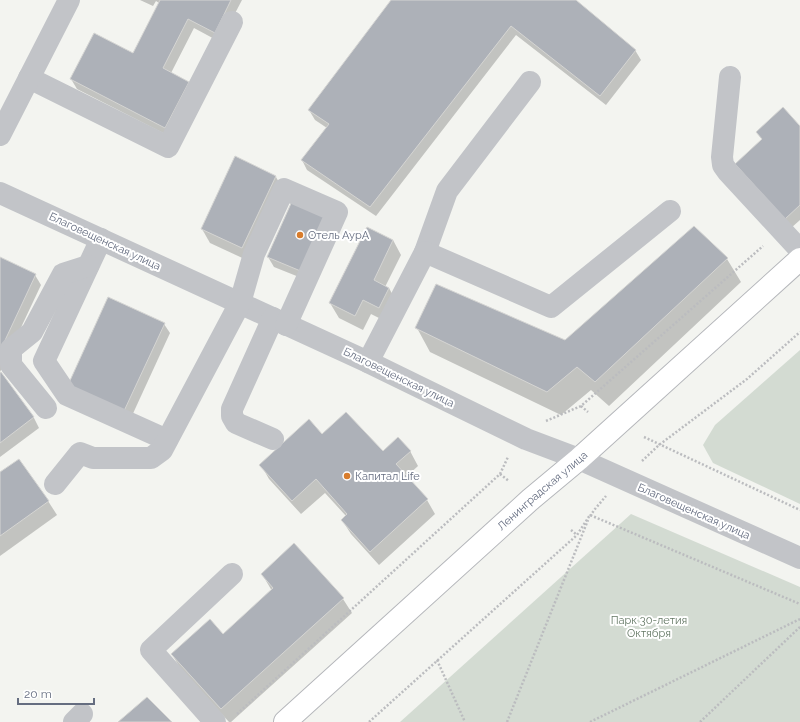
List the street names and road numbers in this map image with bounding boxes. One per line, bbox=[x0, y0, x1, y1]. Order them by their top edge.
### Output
street label: Благовещенская улица bbox=[47, 210, 163, 273]
street label: Благовещенская улица bbox=[341, 345, 456, 410]
street label: Ленинградская улица bbox=[495, 449, 590, 533]
street label: Благовещенская улица bbox=[636, 481, 752, 542]

